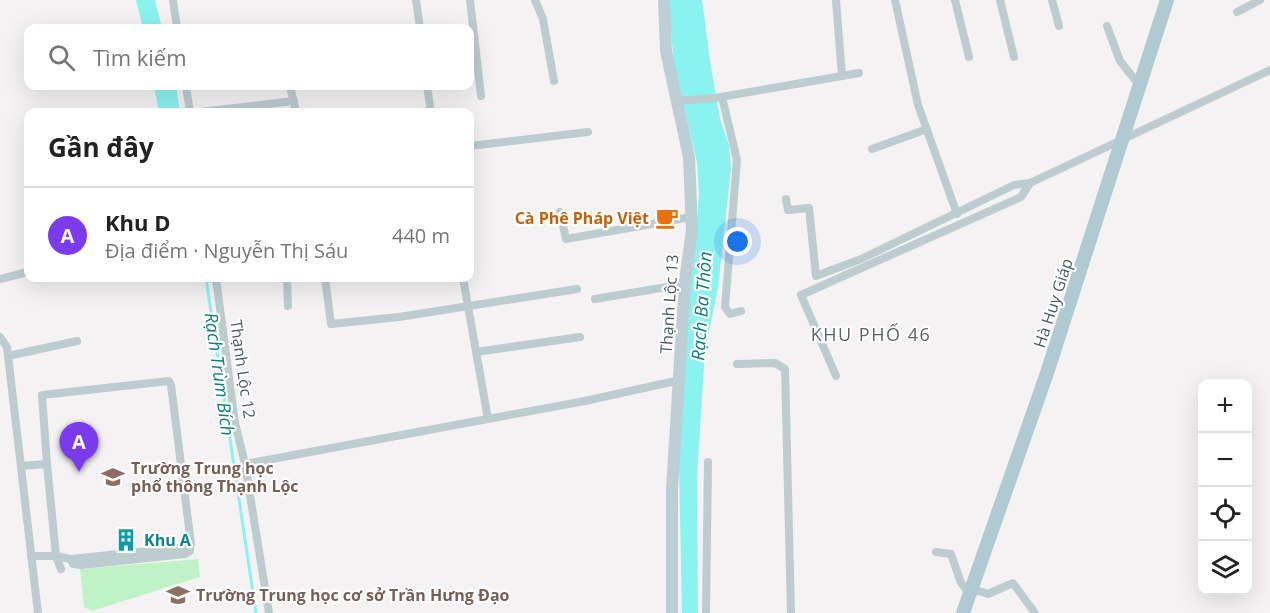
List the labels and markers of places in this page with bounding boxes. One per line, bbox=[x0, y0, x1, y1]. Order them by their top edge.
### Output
cafe icon: Cà Phê Pháp Việt bbox=[654, 205, 680, 231]
place label: Cà Phê Pháp Việt bbox=[515, 207, 649, 229]
pin: A bbox=[60, 422, 98, 472]
place label: Trường Trung học phổ thông Thạnh Lộc bbox=[131, 457, 299, 497]
school or university icon: Trường Trung học phổ thông Thạnh Lộc bbox=[100, 464, 126, 490]
building icon: Khu A bbox=[113, 527, 139, 553]
place label: Khu A bbox=[144, 529, 192, 551]
school or university icon: Trường Trung học cơ sở Trần Hưng Đạo bbox=[165, 582, 191, 608]
place label: Trường Trung học cơ sở Trần Hưng Đạo bbox=[196, 584, 510, 606]

